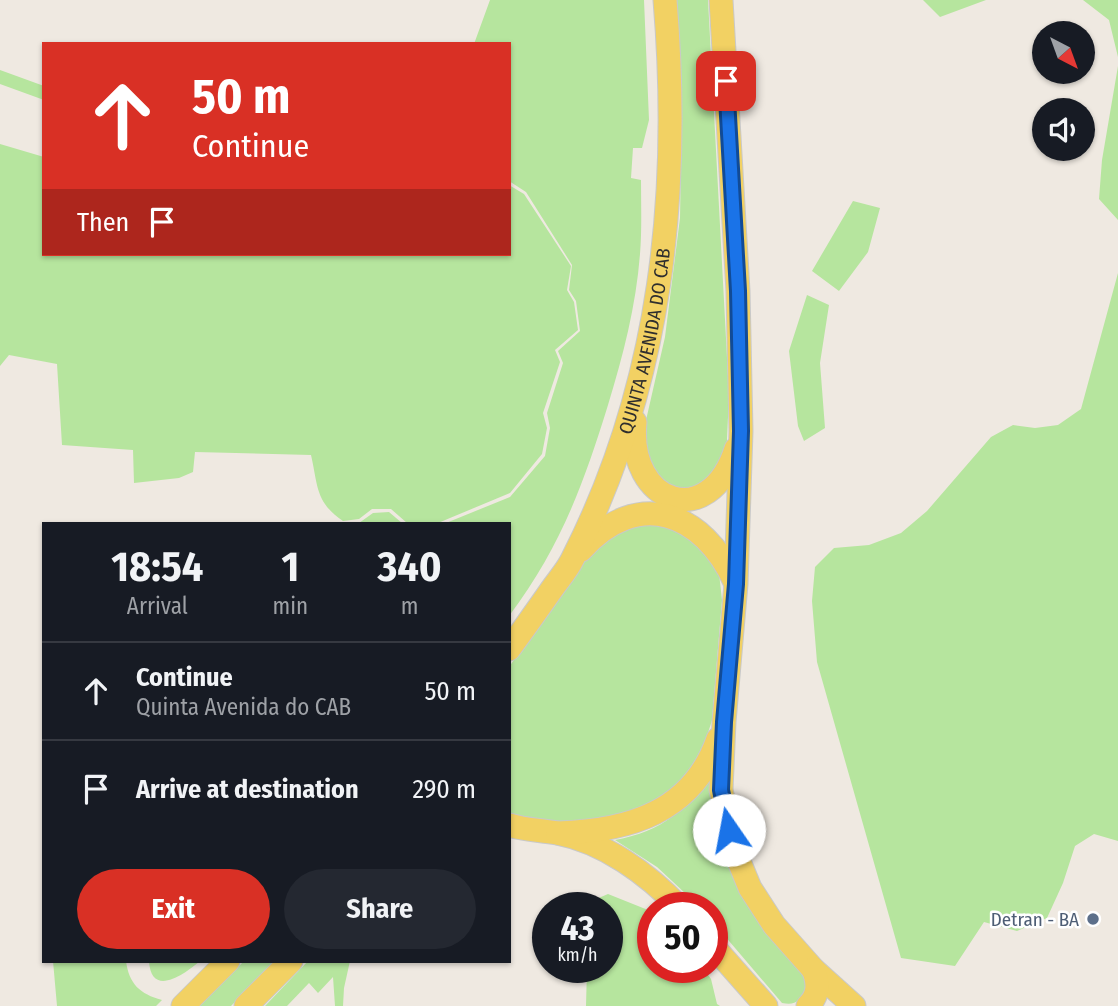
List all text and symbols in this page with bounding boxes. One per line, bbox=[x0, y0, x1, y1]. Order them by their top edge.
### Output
north arrow bbox=[1032, 21, 1096, 84]
map controls bbox=[1032, 21, 1095, 161]
pin bbox=[696, 51, 756, 111]
icon: arrive bbox=[707, 62, 745, 100]
text: 50 m bbox=[192, 67, 290, 126]
icon: ahead bbox=[77, 70, 168, 161]
button: sound bbox=[1032, 98, 1095, 161]
text: Continue bbox=[192, 127, 309, 165]
icon: arrive bbox=[143, 203, 181, 241]
text: Then bbox=[77, 207, 129, 238]
street label: QUINTA AVENIDA DO CAB bbox=[613, 247, 675, 437]
text: 18:54 bbox=[111, 542, 203, 592]
text: 1 bbox=[281, 542, 299, 592]
text: 340 bbox=[377, 542, 442, 592]
text: Arrival bbox=[127, 592, 188, 620]
text: min bbox=[273, 592, 308, 620]
text: m bbox=[401, 592, 418, 620]
text: Continue bbox=[136, 662, 233, 693]
icon: ahead bbox=[77, 672, 115, 710]
text: 50 m bbox=[424, 676, 476, 707]
text: Quinta Avenida do CAB bbox=[136, 693, 351, 721]
icon: arrive bbox=[77, 770, 115, 808]
text: Arrive at destination bbox=[136, 774, 359, 805]
text: 290 m bbox=[412, 774, 476, 805]
position arrow bbox=[692, 793, 766, 867]
button: Exit bbox=[77, 869, 270, 949]
button: Share bbox=[284, 869, 476, 949]
speed limit sign: 50 bbox=[637, 892, 728, 983]
text: 43 bbox=[560, 907, 595, 949]
place label: Detran - BA bbox=[991, 908, 1079, 931]
marker: Detran - BA bbox=[1085, 911, 1101, 927]
text: km/h bbox=[557, 944, 598, 966]

